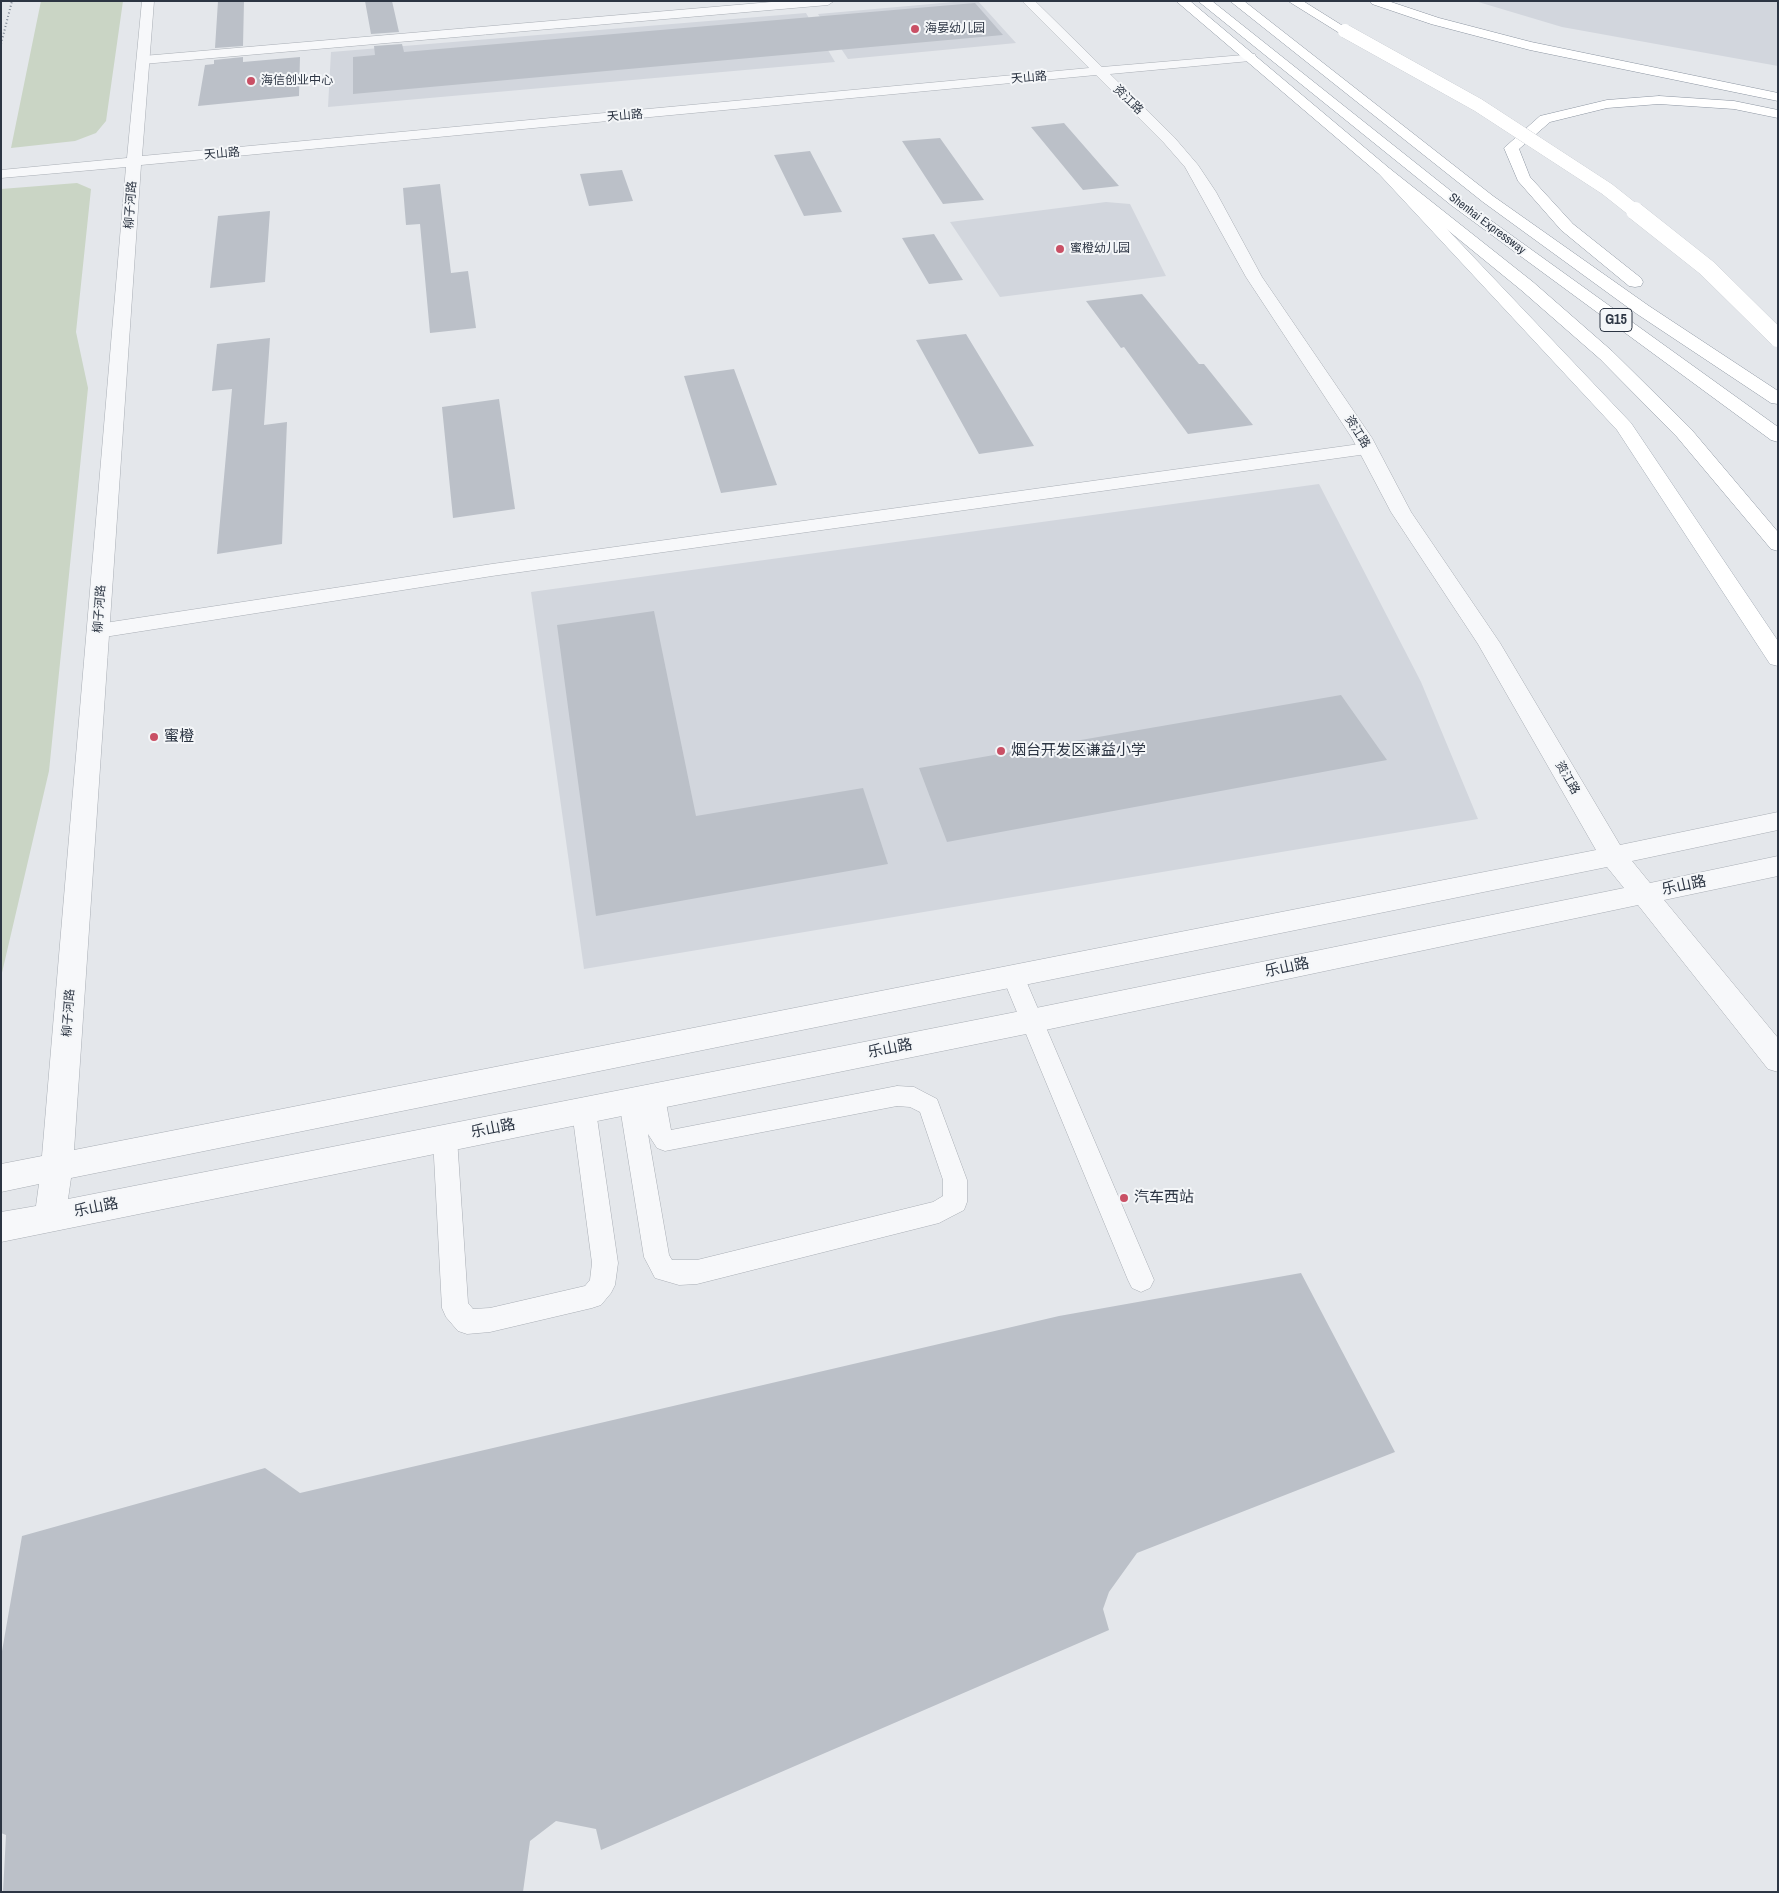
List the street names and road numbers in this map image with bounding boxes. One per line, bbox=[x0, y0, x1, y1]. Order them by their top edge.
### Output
street label: 天山路 bbox=[1010, 69, 1048, 87]
street label: 资江路 bbox=[1110, 82, 1146, 118]
street label: 天山路 bbox=[606, 107, 644, 125]
street label: 天山路 bbox=[203, 145, 241, 163]
street label: 柳子河路 bbox=[122, 181, 140, 229]
street label: Shenhai Expressway bbox=[1446, 190, 1528, 258]
road number: G15 bbox=[1600, 308, 1632, 332]
street label: 资江路 bbox=[1341, 413, 1373, 451]
street label: 柳子河路 bbox=[91, 585, 109, 633]
street label: 资江路 bbox=[1552, 759, 1582, 797]
street label: 乐山路 bbox=[1660, 873, 1708, 899]
street label: 乐山路 bbox=[1263, 955, 1311, 981]
street label: 柳子河路 bbox=[60, 989, 78, 1037]
street label: 乐山路 bbox=[866, 1036, 914, 1062]
street label: 乐山路 bbox=[469, 1116, 517, 1142]
street label: 乐山路 bbox=[72, 1195, 120, 1221]

